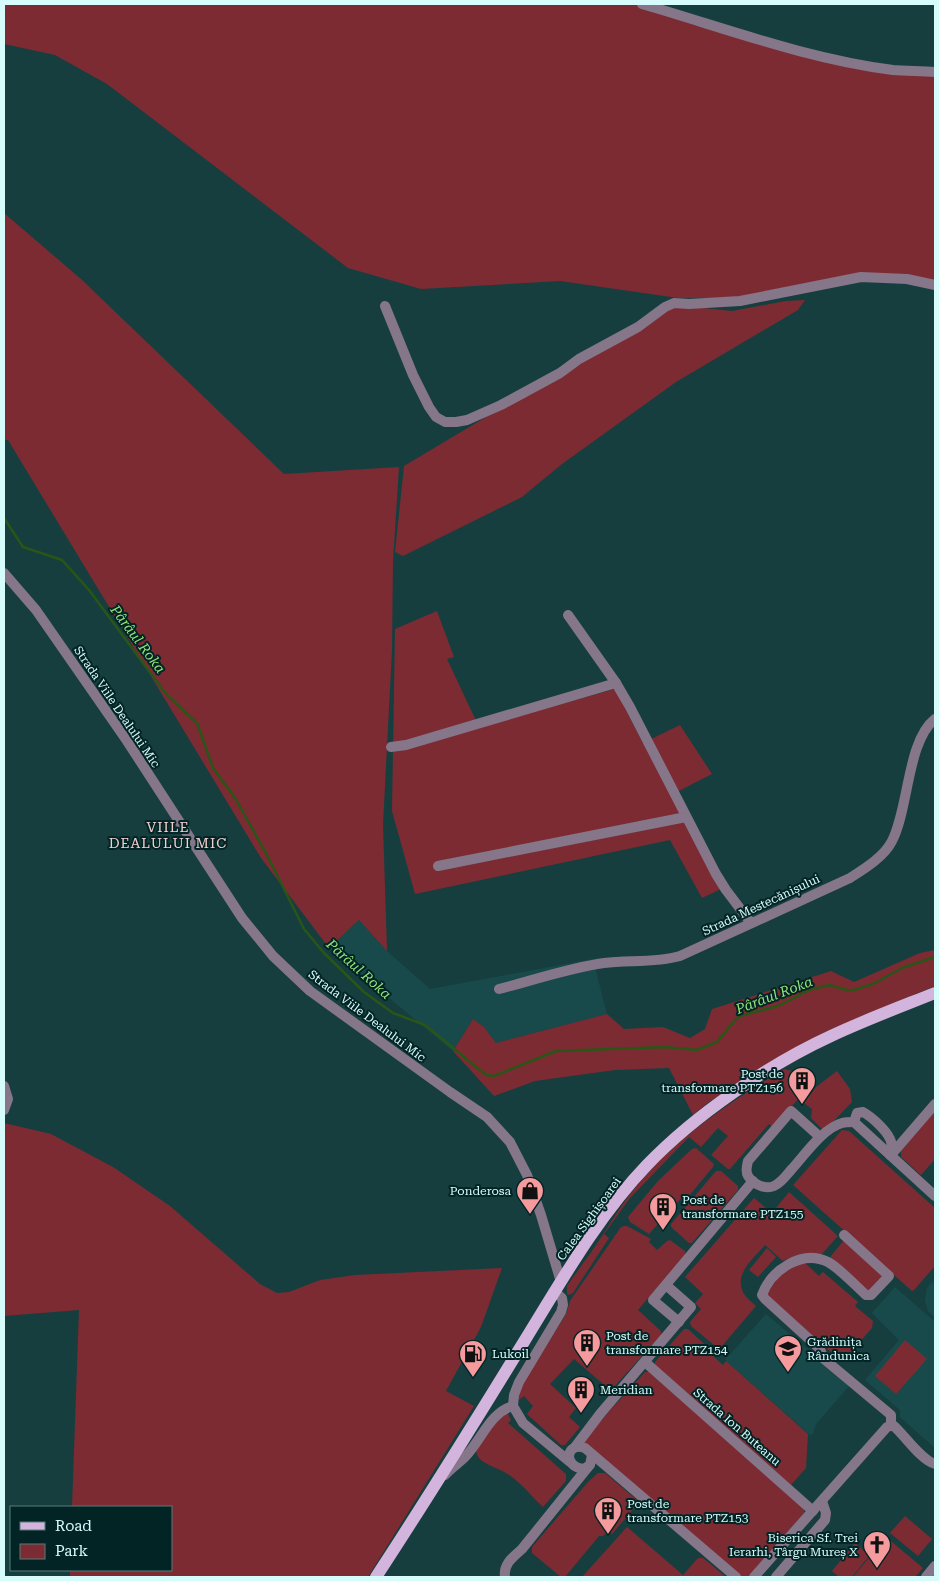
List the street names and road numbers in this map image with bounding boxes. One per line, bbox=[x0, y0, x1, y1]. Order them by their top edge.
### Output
street label: Strada Viile Dealului Mic bbox=[71, 644, 163, 771]
street label: Strada Mestecănișului bbox=[700, 872, 823, 939]
street label: Strada Viile Dealului Mic bbox=[306, 967, 429, 1065]
street label: Calea Sighișoarei bbox=[554, 1175, 625, 1264]
street label: Strada Ion Buteanu bbox=[691, 1385, 784, 1469]

